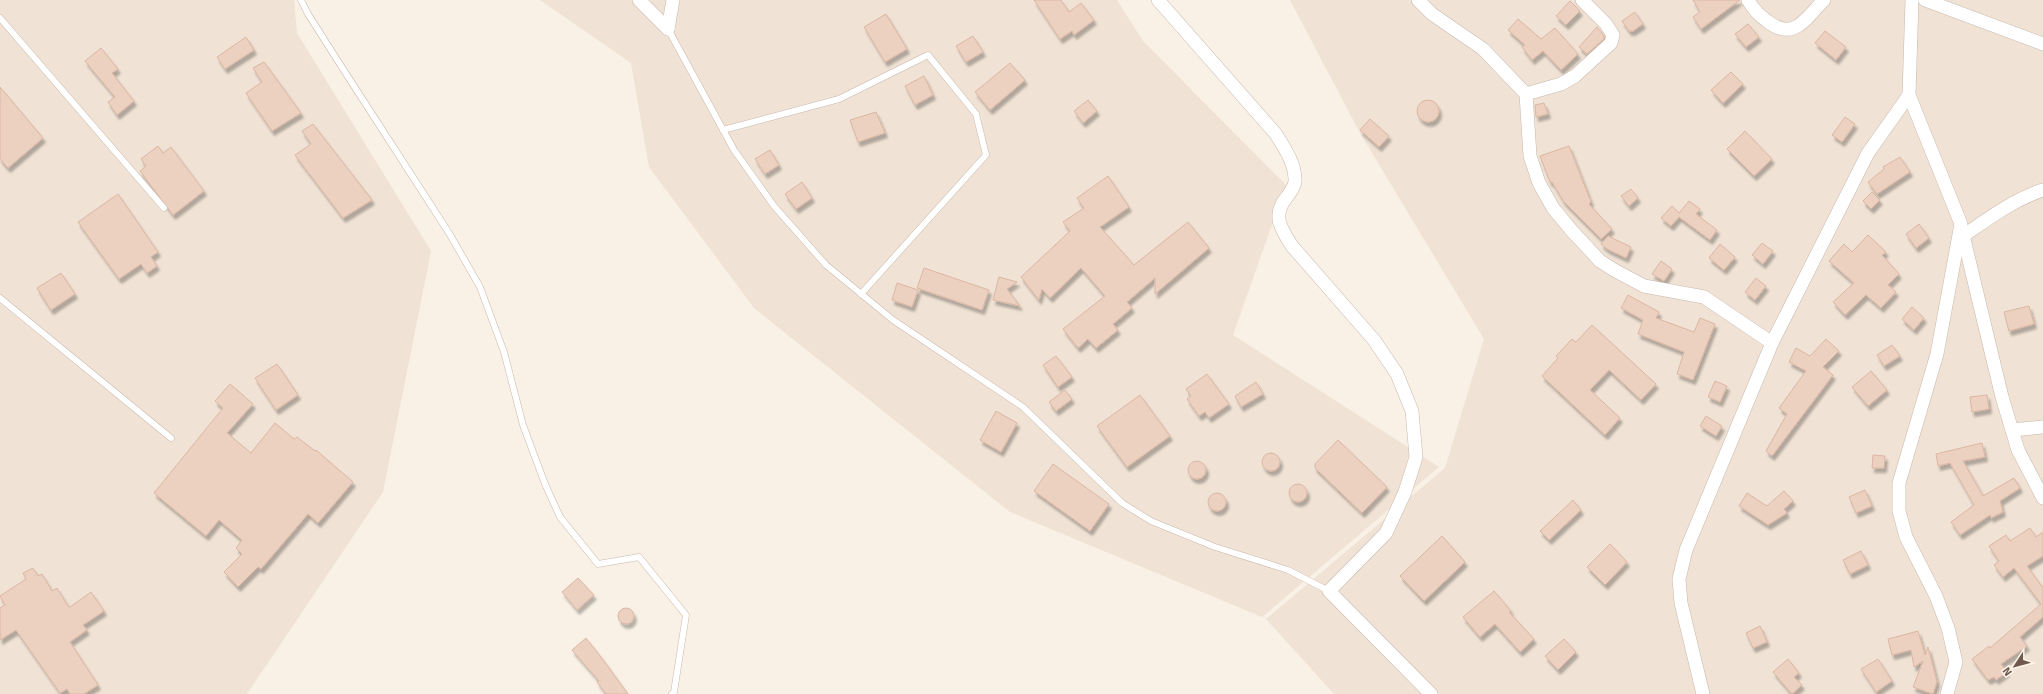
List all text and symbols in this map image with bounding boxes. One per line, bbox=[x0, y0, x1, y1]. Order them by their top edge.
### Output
north arrow bbox=[1995, 646, 2035, 686]
text: N bbox=[2000, 665, 2015, 679]

